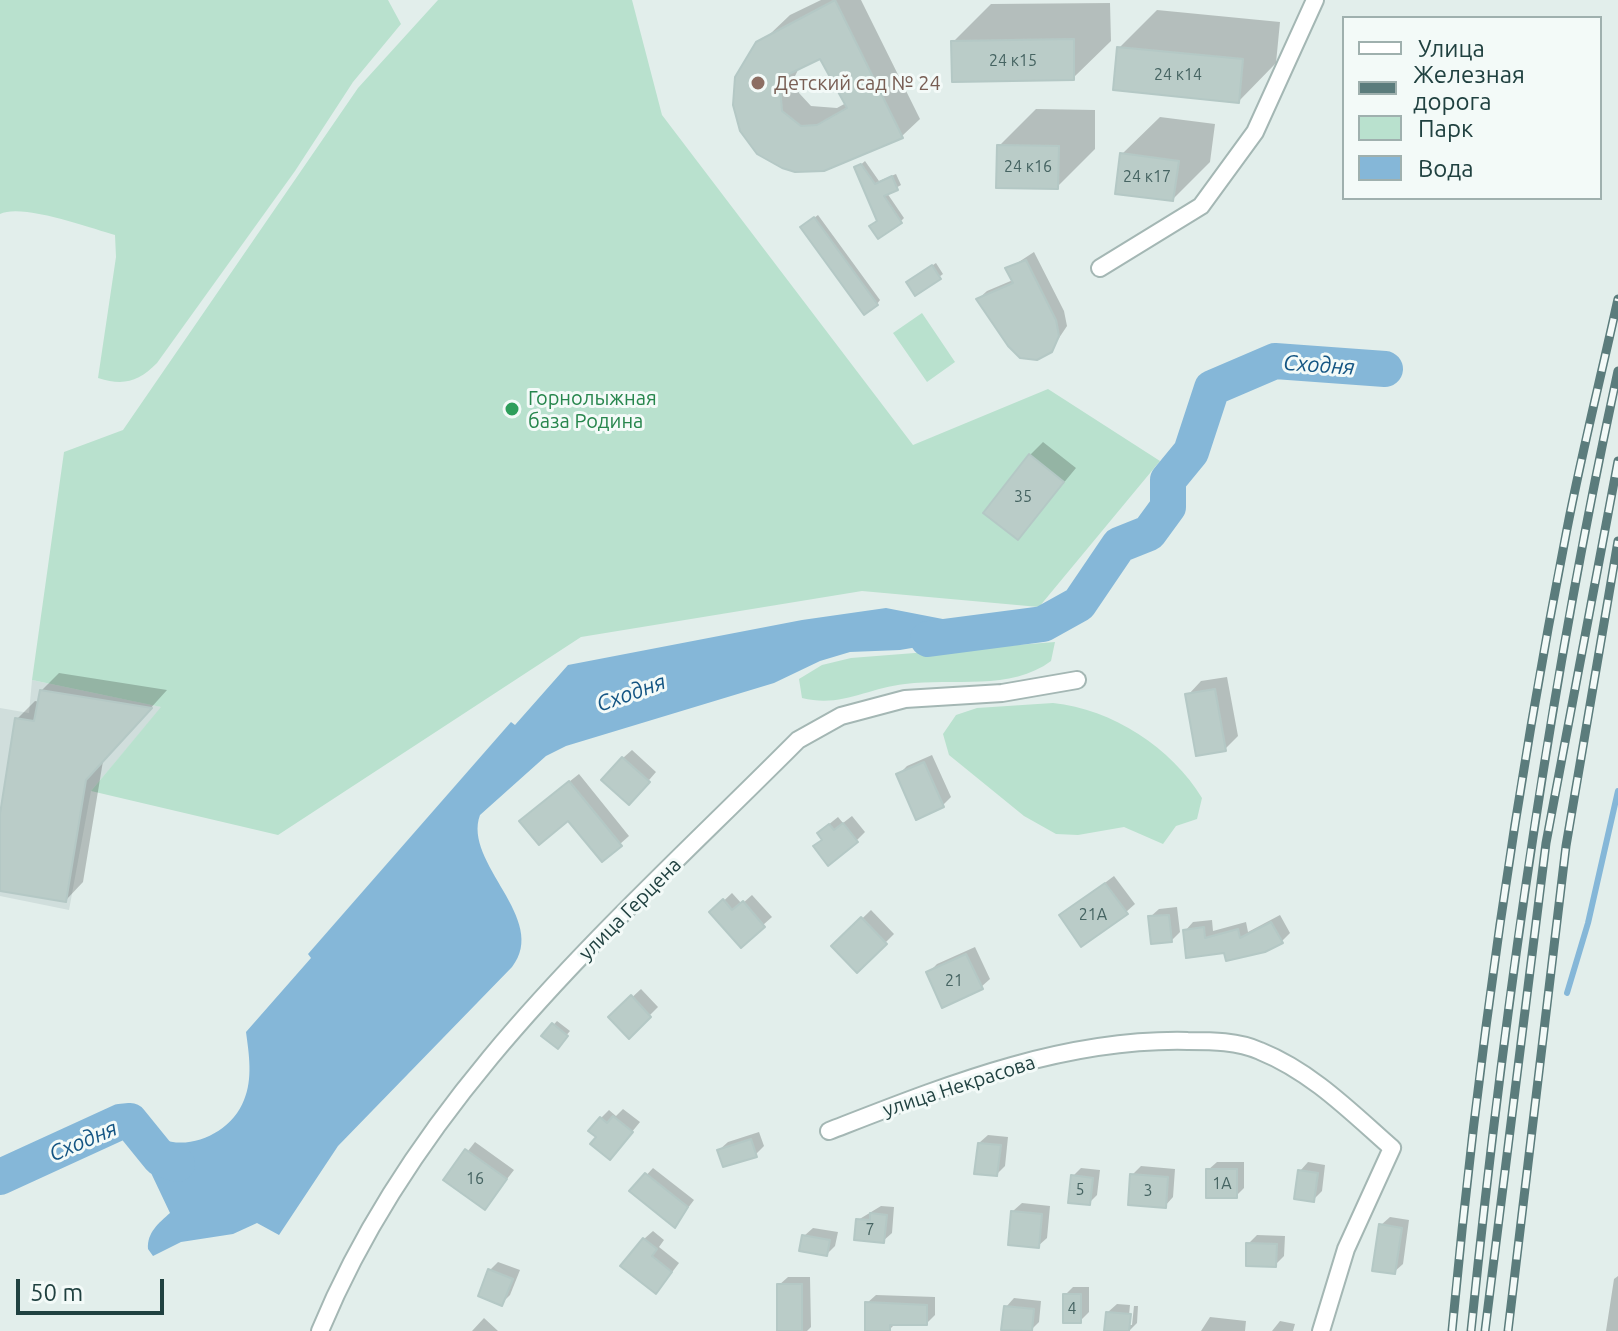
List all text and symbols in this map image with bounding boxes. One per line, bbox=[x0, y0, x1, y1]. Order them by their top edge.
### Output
legend bbox=[1342, 16, 1602, 200]
text: Улица bbox=[1418, 35, 1485, 62]
house number: 24 к15 bbox=[989, 51, 1037, 71]
text: Железная дорога bbox=[1413, 61, 1525, 115]
house number: 24 к14 bbox=[1154, 65, 1202, 85]
place label: Детский сад № 24 bbox=[774, 71, 941, 95]
marker: Детский сад № 24 bbox=[749, 74, 767, 92]
text: Парк bbox=[1418, 115, 1473, 142]
text: Вода bbox=[1418, 155, 1474, 182]
house number: 24 к16 bbox=[1004, 157, 1052, 177]
house number: 24 к17 bbox=[1123, 167, 1171, 187]
water label: Сходня bbox=[1282, 349, 1356, 381]
place label: Горнолыжная база Родина bbox=[528, 386, 657, 433]
marker: Горнолыжная база Родина bbox=[503, 400, 521, 418]
house number: 35 bbox=[1014, 487, 1032, 507]
water label: Сходня bbox=[593, 668, 669, 718]
street label: улица Герцена bbox=[574, 853, 686, 965]
house number: 21А bbox=[1079, 905, 1107, 925]
house number: 21 bbox=[945, 971, 963, 991]
street label: улица Некрасова bbox=[880, 1050, 1038, 1122]
water label: Сходня bbox=[45, 1115, 121, 1167]
house number: 16 bbox=[466, 1169, 484, 1189]
house number: 1А bbox=[1212, 1174, 1232, 1194]
house number: 5 bbox=[1075, 1180, 1085, 1200]
house number: 3 bbox=[1143, 1181, 1153, 1201]
house number: 7 bbox=[865, 1220, 875, 1240]
scale bar bbox=[20, 1263, 168, 1313]
text: 50 m bbox=[30, 1279, 83, 1306]
house number: 4 bbox=[1067, 1299, 1077, 1319]

